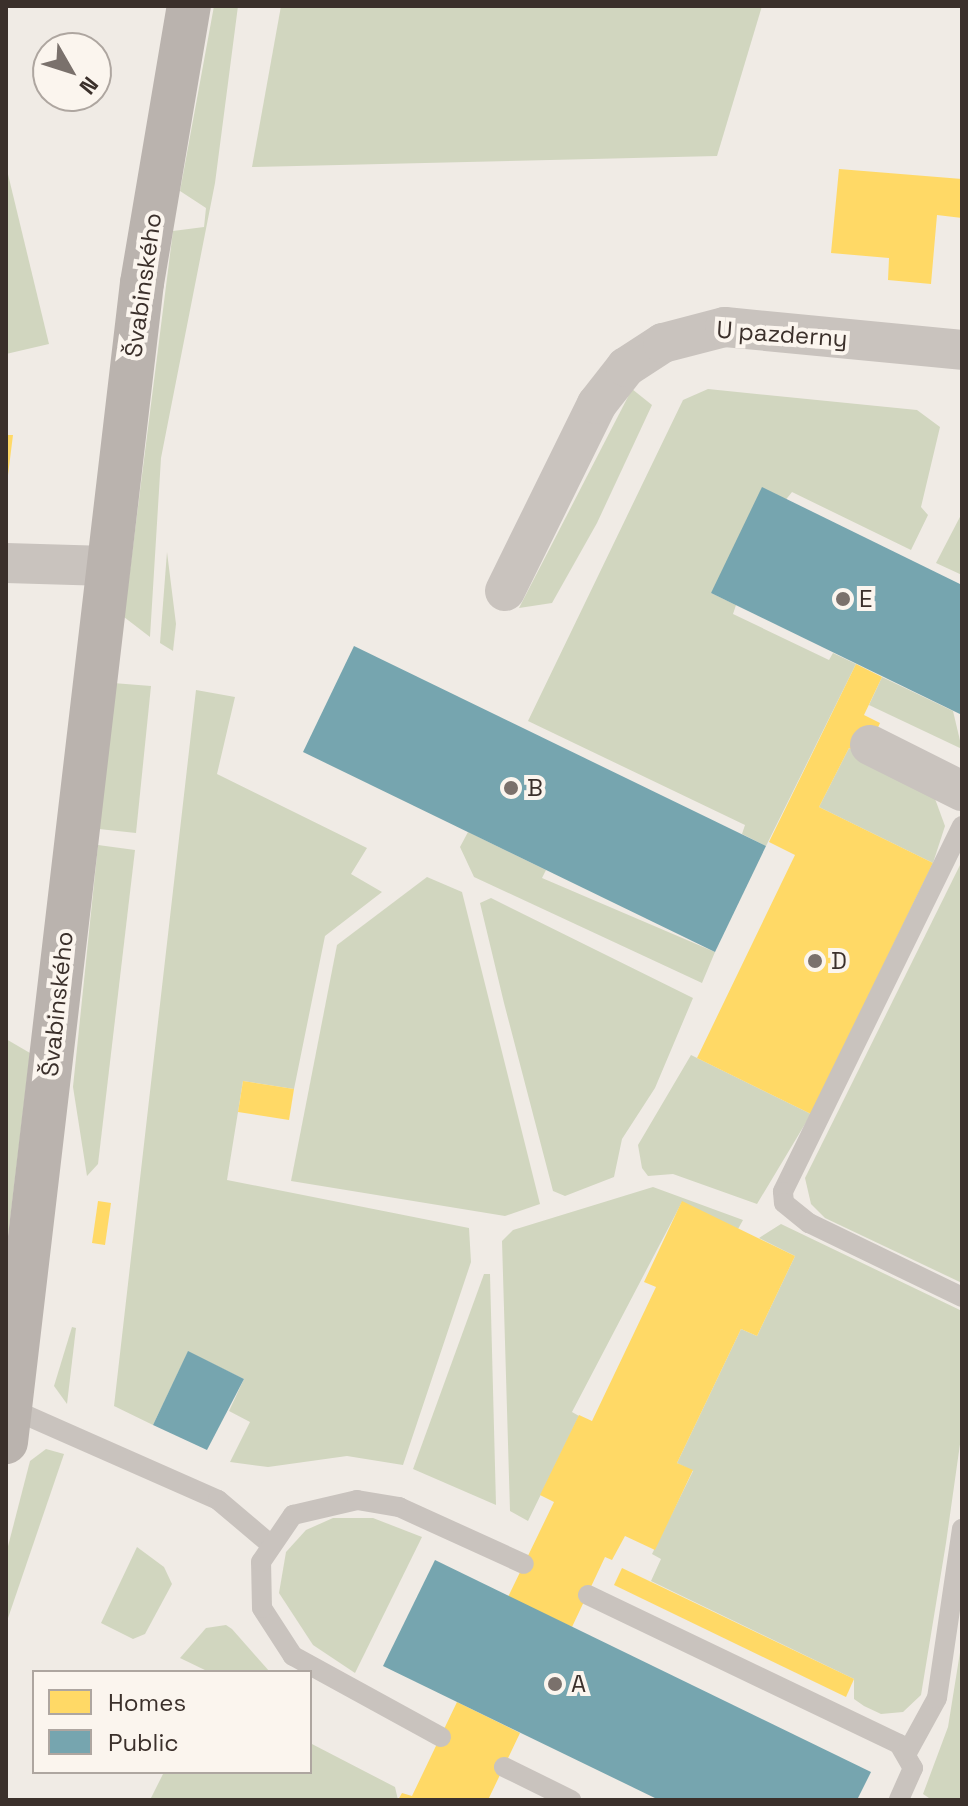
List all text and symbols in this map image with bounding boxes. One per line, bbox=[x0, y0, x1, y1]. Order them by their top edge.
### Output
north arrow bbox=[32, 32, 112, 112]
text: N bbox=[74, 71, 105, 100]
street label: Švabinského bbox=[119, 211, 167, 359]
street label: U pazderny bbox=[715, 315, 849, 353]
place label: E bbox=[859, 585, 873, 613]
marker: E bbox=[834, 590, 852, 608]
place label: B bbox=[527, 774, 543, 802]
marker: B bbox=[502, 779, 520, 797]
street label: Švabinského bbox=[35, 930, 79, 1078]
place label: D bbox=[831, 947, 847, 975]
marker: D bbox=[806, 952, 824, 970]
legend bbox=[32, 1670, 312, 1774]
place label: A bbox=[571, 1670, 586, 1698]
marker: A bbox=[546, 1675, 564, 1693]
text: Homes bbox=[108, 1687, 186, 1718]
text: Public bbox=[108, 1727, 179, 1758]

